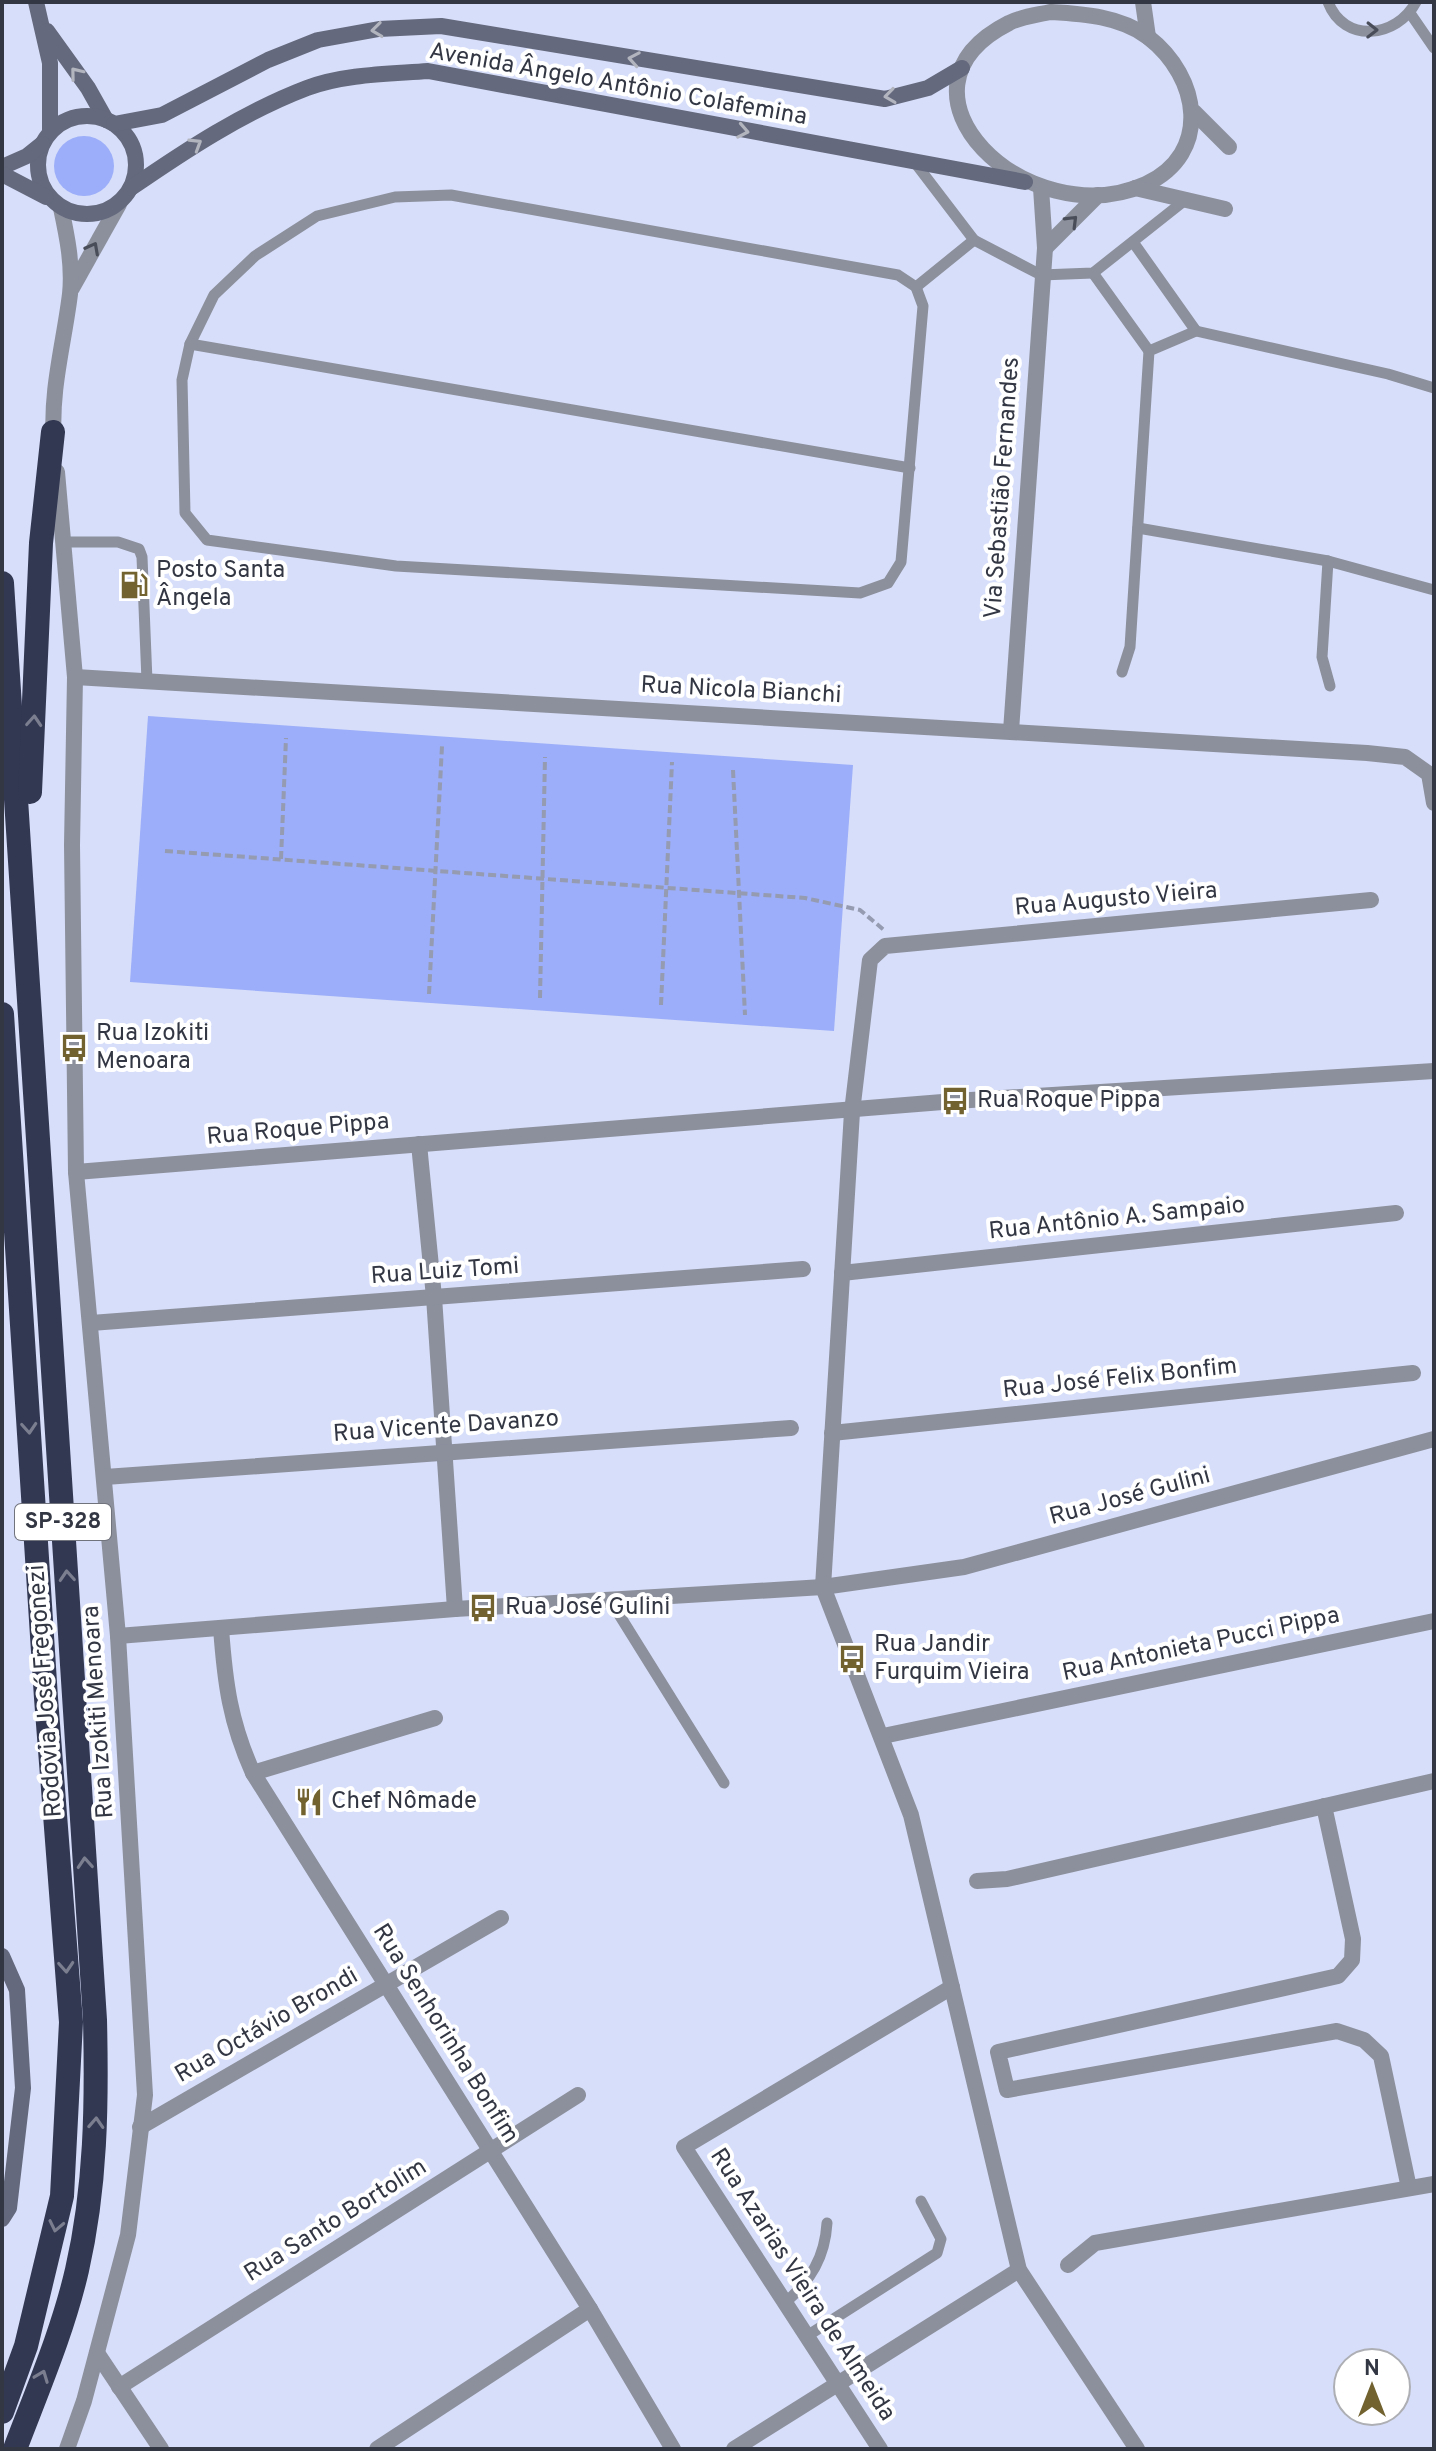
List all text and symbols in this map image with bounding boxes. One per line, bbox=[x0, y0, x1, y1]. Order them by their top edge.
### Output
one-way arrow bbox=[370, 21, 384, 38]
one-way arrow bbox=[1366, 21, 1378, 39]
street label: Avenida Ângelo Antônio Colafemina bbox=[427, 35, 810, 133]
one-way arrow bbox=[627, 51, 641, 68]
one-way arrow bbox=[71, 68, 86, 82]
one-way arrow bbox=[884, 87, 897, 104]
one-way arrow bbox=[736, 122, 750, 139]
one-way arrow bbox=[187, 139, 201, 154]
one-way arrow bbox=[1063, 216, 1077, 230]
one-way arrow bbox=[83, 242, 98, 256]
street label: Via Sebastião Fernandes bbox=[979, 356, 1027, 620]
place label: Posto Santa Ângela bbox=[156, 556, 285, 614]
fuel station icon: Posto Santa Ângela bbox=[119, 570, 149, 600]
street label: Rua Nicola Bianchi bbox=[640, 671, 842, 711]
one-way arrow bbox=[25, 714, 42, 727]
street label: Rua Augusto Vieira bbox=[1013, 876, 1219, 924]
place label: Rua Izokiti Menoara bbox=[96, 1019, 209, 1077]
bus stop icon: Rua Izokiti Menoara bbox=[59, 1033, 89, 1063]
bus stop icon: Rua Roque Pippa bbox=[940, 1086, 970, 1116]
place label: Rua Roque Pippa bbox=[977, 1086, 1160, 1116]
street label: Rua Roque Pippa bbox=[205, 1107, 391, 1153]
street label: Rua Antônio A. Sampaio bbox=[987, 1191, 1247, 1247]
street label: Rua Luiz Tomi bbox=[370, 1252, 520, 1292]
street label: Rua José Felix Bonfim bbox=[1001, 1352, 1239, 1406]
street label: Rua Vicente Davanzo bbox=[332, 1404, 560, 1450]
one-way arrow bbox=[20, 1422, 37, 1435]
street label: Rua José Gulini bbox=[1046, 1461, 1214, 1533]
road number: SP-328 bbox=[15, 1504, 111, 1540]
street label: Rodovia José Fregonezi bbox=[22, 1563, 70, 1819]
one-way arrow bbox=[58, 1569, 75, 1582]
bus stop icon: Rua José Gulini bbox=[468, 1593, 498, 1623]
place label: Rua José Gulini bbox=[505, 1593, 670, 1623]
street label: Rua Antonieta Pucci Pippa bbox=[1060, 1601, 1342, 1689]
street label: Rua Izokiti Menoara bbox=[77, 1605, 121, 1819]
place label: Rua Jandir Furquim Vieira bbox=[874, 1630, 1029, 1688]
bus stop icon: Rua Jandir Furquim Vieira bbox=[837, 1644, 867, 1674]
restaurant icon: Chef Nômade bbox=[294, 1787, 324, 1817]
place label: Chef Nômade bbox=[331, 1787, 477, 1817]
one-way arrow bbox=[77, 1856, 94, 1869]
street label: Rua Senhorinha Bonfim bbox=[365, 1919, 525, 2149]
one-way arrow bbox=[57, 1961, 74, 1974]
street label: Rua Octávio Brondi bbox=[170, 1961, 364, 2091]
one-way arrow bbox=[87, 2116, 104, 2129]
street label: Rua Azarias Vieira de Almeida bbox=[703, 2143, 901, 2427]
street label: Rua Santo Bortolim bbox=[239, 2153, 433, 2289]
one-way arrow bbox=[49, 2219, 66, 2233]
north arrow bbox=[1332, 2347, 1412, 2427]
text: N bbox=[1364, 2356, 1380, 2383]
one-way arrow bbox=[32, 2370, 49, 2384]

